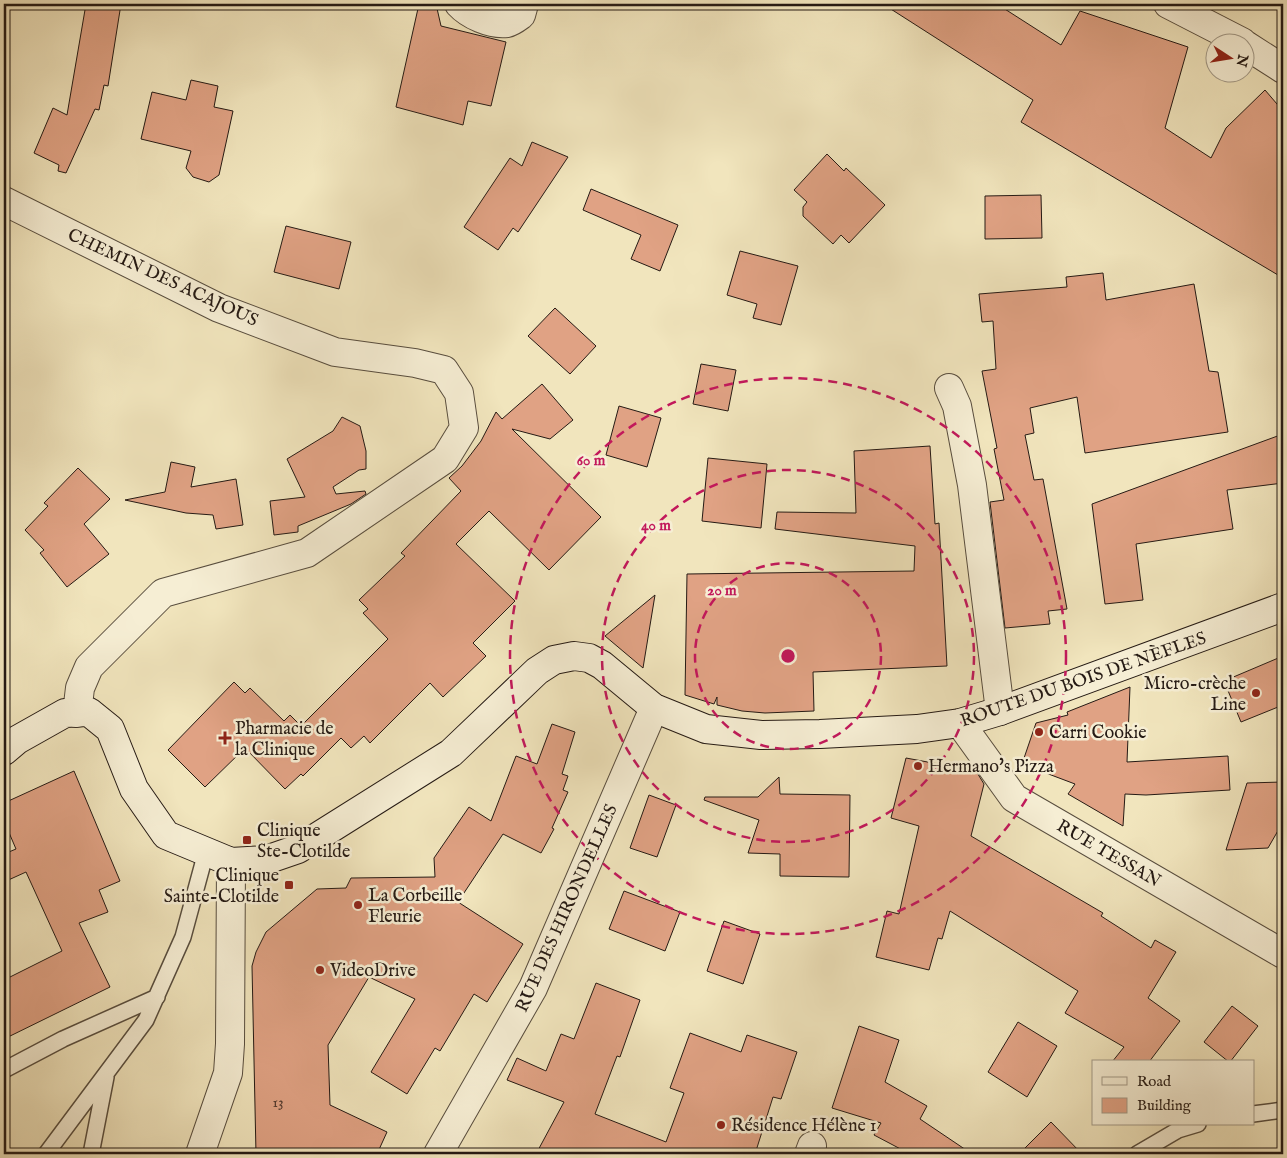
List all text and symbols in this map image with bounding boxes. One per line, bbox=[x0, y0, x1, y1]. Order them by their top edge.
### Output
north arrow bbox=[1204, 32, 1254, 82]
text: N bbox=[1232, 52, 1252, 68]
street label: CHEMIN DES ACAJOUS bbox=[63, 224, 261, 333]
text: 60 m bbox=[577, 451, 606, 470]
text: 40 m bbox=[641, 516, 671, 535]
text: 20 m bbox=[707, 581, 737, 600]
street label: ROUTE DU BOIS DE NÈFLES bbox=[957, 626, 1209, 733]
centre of rings bbox=[779, 647, 797, 665]
place label: Micro-crèche Line bbox=[1144, 673, 1246, 717]
marker: Micro-crèche Line bbox=[1250, 687, 1262, 699]
place label: Pharmacie de la Clinique bbox=[235, 718, 334, 762]
place label: Carri Cookie bbox=[1049, 722, 1146, 745]
marker: Carri Cookie bbox=[1033, 726, 1045, 738]
marker: Pharmacie de la Clinique bbox=[219, 732, 231, 744]
place label: Hermano's Pizza bbox=[928, 756, 1054, 779]
marker: Hermano's Pizza bbox=[912, 760, 924, 772]
street label: RUE DES HIRONDELLES bbox=[511, 801, 624, 1016]
street label: RUE TESSAN bbox=[1052, 815, 1165, 894]
place label: Clinique Ste-Clotilde bbox=[257, 820, 350, 864]
marker: Clinique Ste-Clotilde bbox=[241, 834, 253, 846]
place label: Clinique Sainte-Clotilde bbox=[164, 865, 279, 909]
marker: Clinique Sainte-Clotilde bbox=[283, 879, 295, 891]
place label: La Corbeille Fleurie bbox=[368, 885, 462, 929]
marker: La Corbeille Fleurie bbox=[352, 899, 364, 911]
place label: VideoDrive bbox=[329, 960, 416, 983]
marker: VideoDrive bbox=[314, 964, 326, 976]
legend bbox=[1092, 1060, 1254, 1126]
text: Road bbox=[1137, 1072, 1172, 1091]
house number: 13 bbox=[272, 1093, 284, 1112]
text: Building bbox=[1137, 1096, 1192, 1115]
place label: Résidence Hélène 1 bbox=[731, 1115, 876, 1138]
marker: Résidence Hélène 1 bbox=[715, 1119, 727, 1131]

